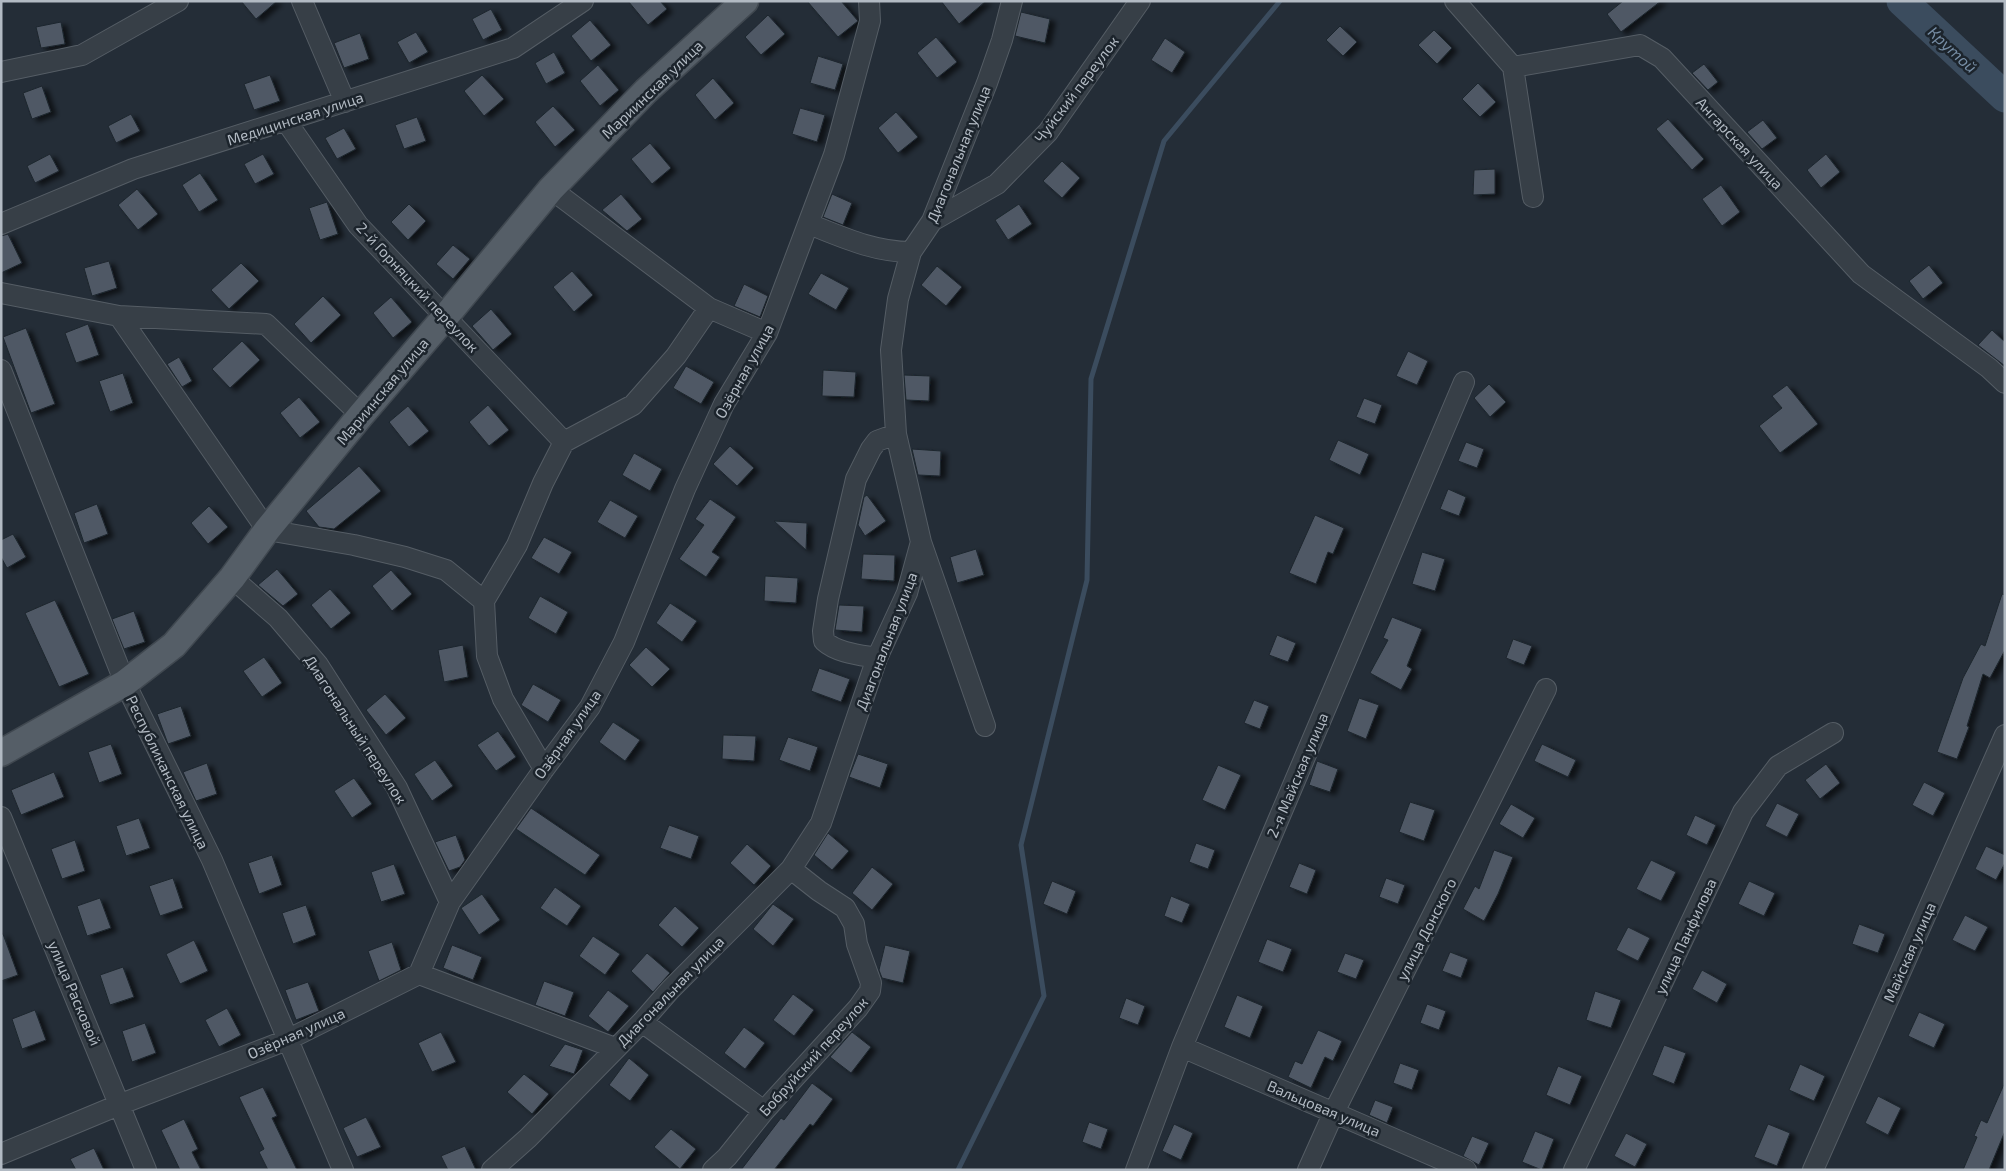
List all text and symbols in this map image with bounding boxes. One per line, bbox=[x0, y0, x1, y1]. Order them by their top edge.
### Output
water label: Крутой bbox=[1925, 22, 1981, 76]
street label: Чуйский переулок bbox=[1030, 32, 1123, 146]
street label: Мариинская улица bbox=[598, 36, 707, 143]
street label: Диагональная улица bbox=[922, 83, 995, 226]
street label: Медицинская улица bbox=[225, 87, 366, 149]
street label: Ангарская улица bbox=[1692, 93, 1787, 193]
street label: 2-й Горняцкий переулок bbox=[352, 218, 483, 356]
street label: Озёрная улица bbox=[711, 321, 778, 422]
street label: Мариинская улица bbox=[332, 334, 433, 449]
street label: Диагональная улица bbox=[851, 569, 922, 713]
street label: Диагональный переулок bbox=[300, 651, 411, 807]
street label: Озёрная улица bbox=[530, 686, 605, 783]
street label: Республиканская улица bbox=[122, 692, 213, 852]
street label: 2-я Майская улица bbox=[1263, 710, 1332, 841]
street label: улица Донского bbox=[1393, 875, 1460, 984]
street label: улица Панфилова bbox=[1650, 875, 1721, 997]
street label: Майская улица bbox=[1879, 899, 1940, 1005]
street label: Диагональная улица bbox=[613, 932, 728, 1051]
street label: улица Расковой bbox=[44, 938, 105, 1048]
street label: Бобруйский переулок bbox=[755, 993, 872, 1120]
street label: Озёрная улица bbox=[245, 1003, 348, 1063]
street label: Вальцовая улица bbox=[1264, 1076, 1383, 1141]

